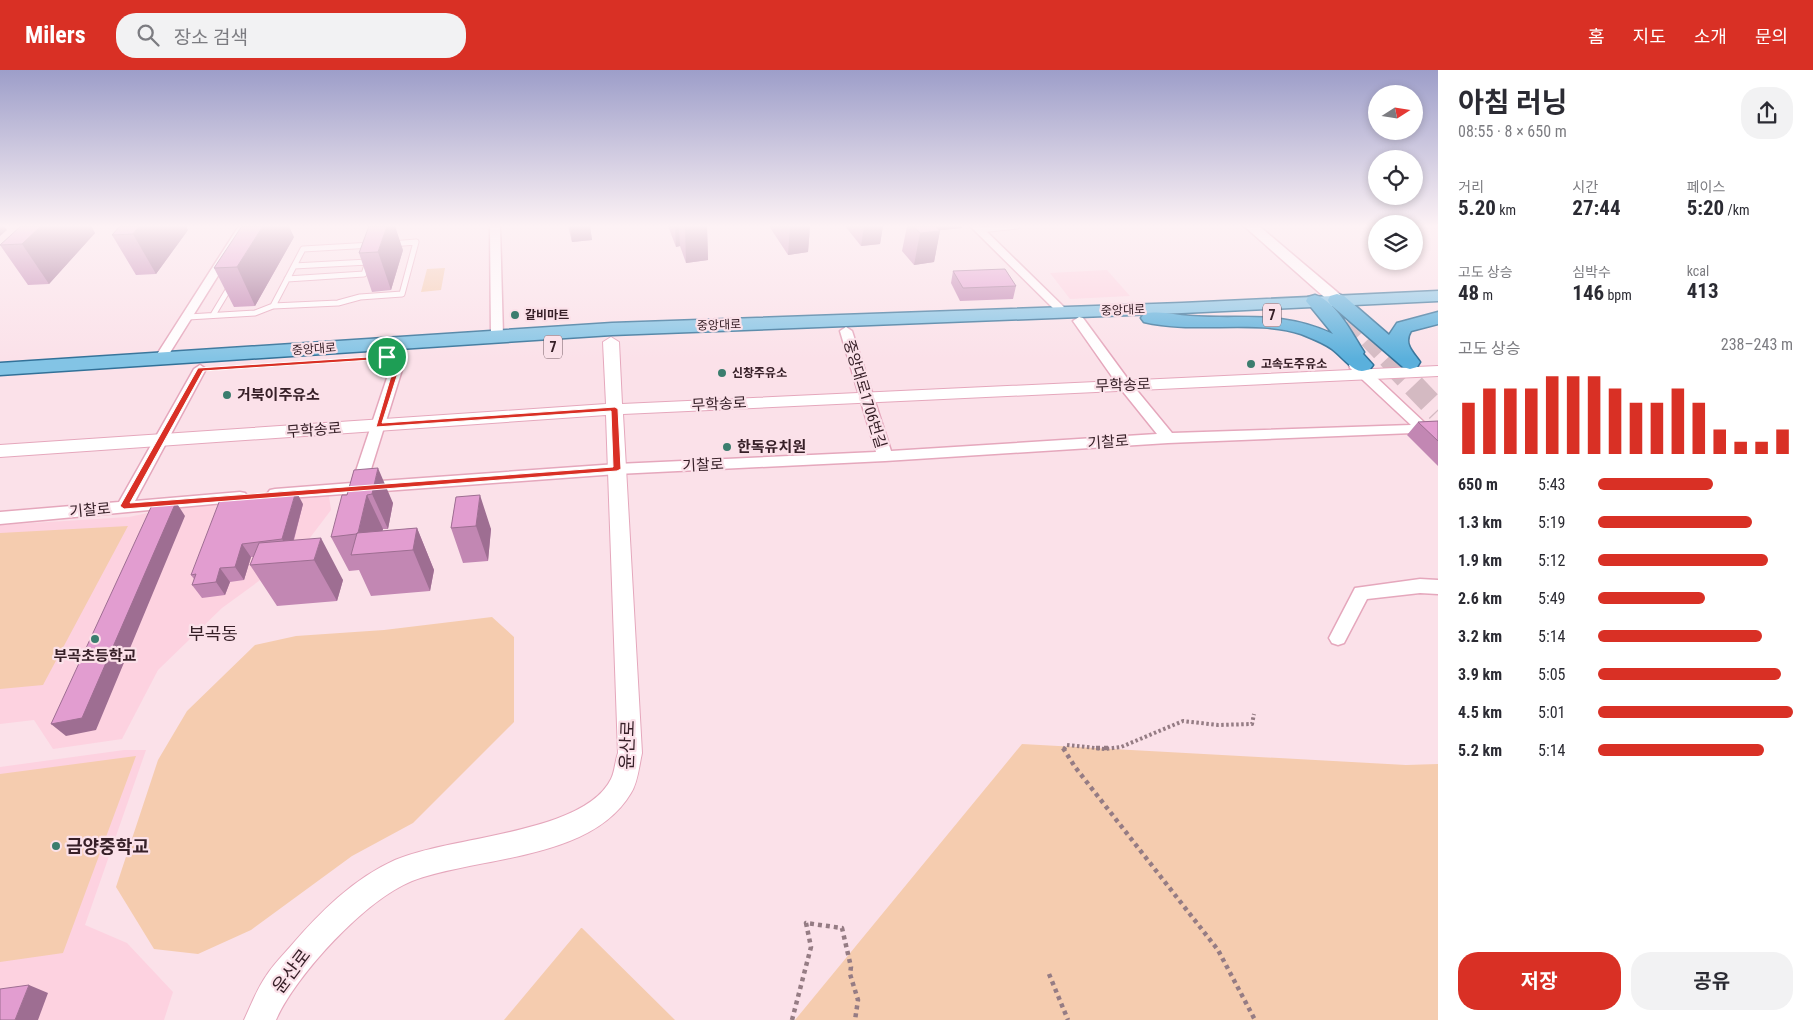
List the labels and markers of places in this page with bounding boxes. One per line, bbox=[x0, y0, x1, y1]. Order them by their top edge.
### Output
place label: 갈비마트 bbox=[525, 308, 569, 322]
marker: 갈비마트 bbox=[509, 309, 521, 321]
pin bbox=[366, 336, 408, 378]
place label: 고속도주유소 bbox=[1261, 357, 1327, 371]
marker: 고속도주유소 bbox=[1245, 358, 1257, 370]
place label: 신창주유소 bbox=[732, 366, 787, 380]
marker: 신창주유소 bbox=[716, 367, 728, 379]
place label: 거북이주유소 bbox=[237, 386, 320, 404]
marker: 거북이주유소 bbox=[221, 389, 233, 401]
place label: 한독유치원 bbox=[737, 438, 806, 456]
marker: 한독유치원 bbox=[721, 441, 733, 453]
marker: 부곡초등학교 bbox=[89, 633, 101, 645]
place label: 부곡초등학교 bbox=[54, 647, 137, 665]
place label: 금양중학교 bbox=[66, 836, 149, 857]
marker: 금양중학교 bbox=[50, 840, 62, 852]

